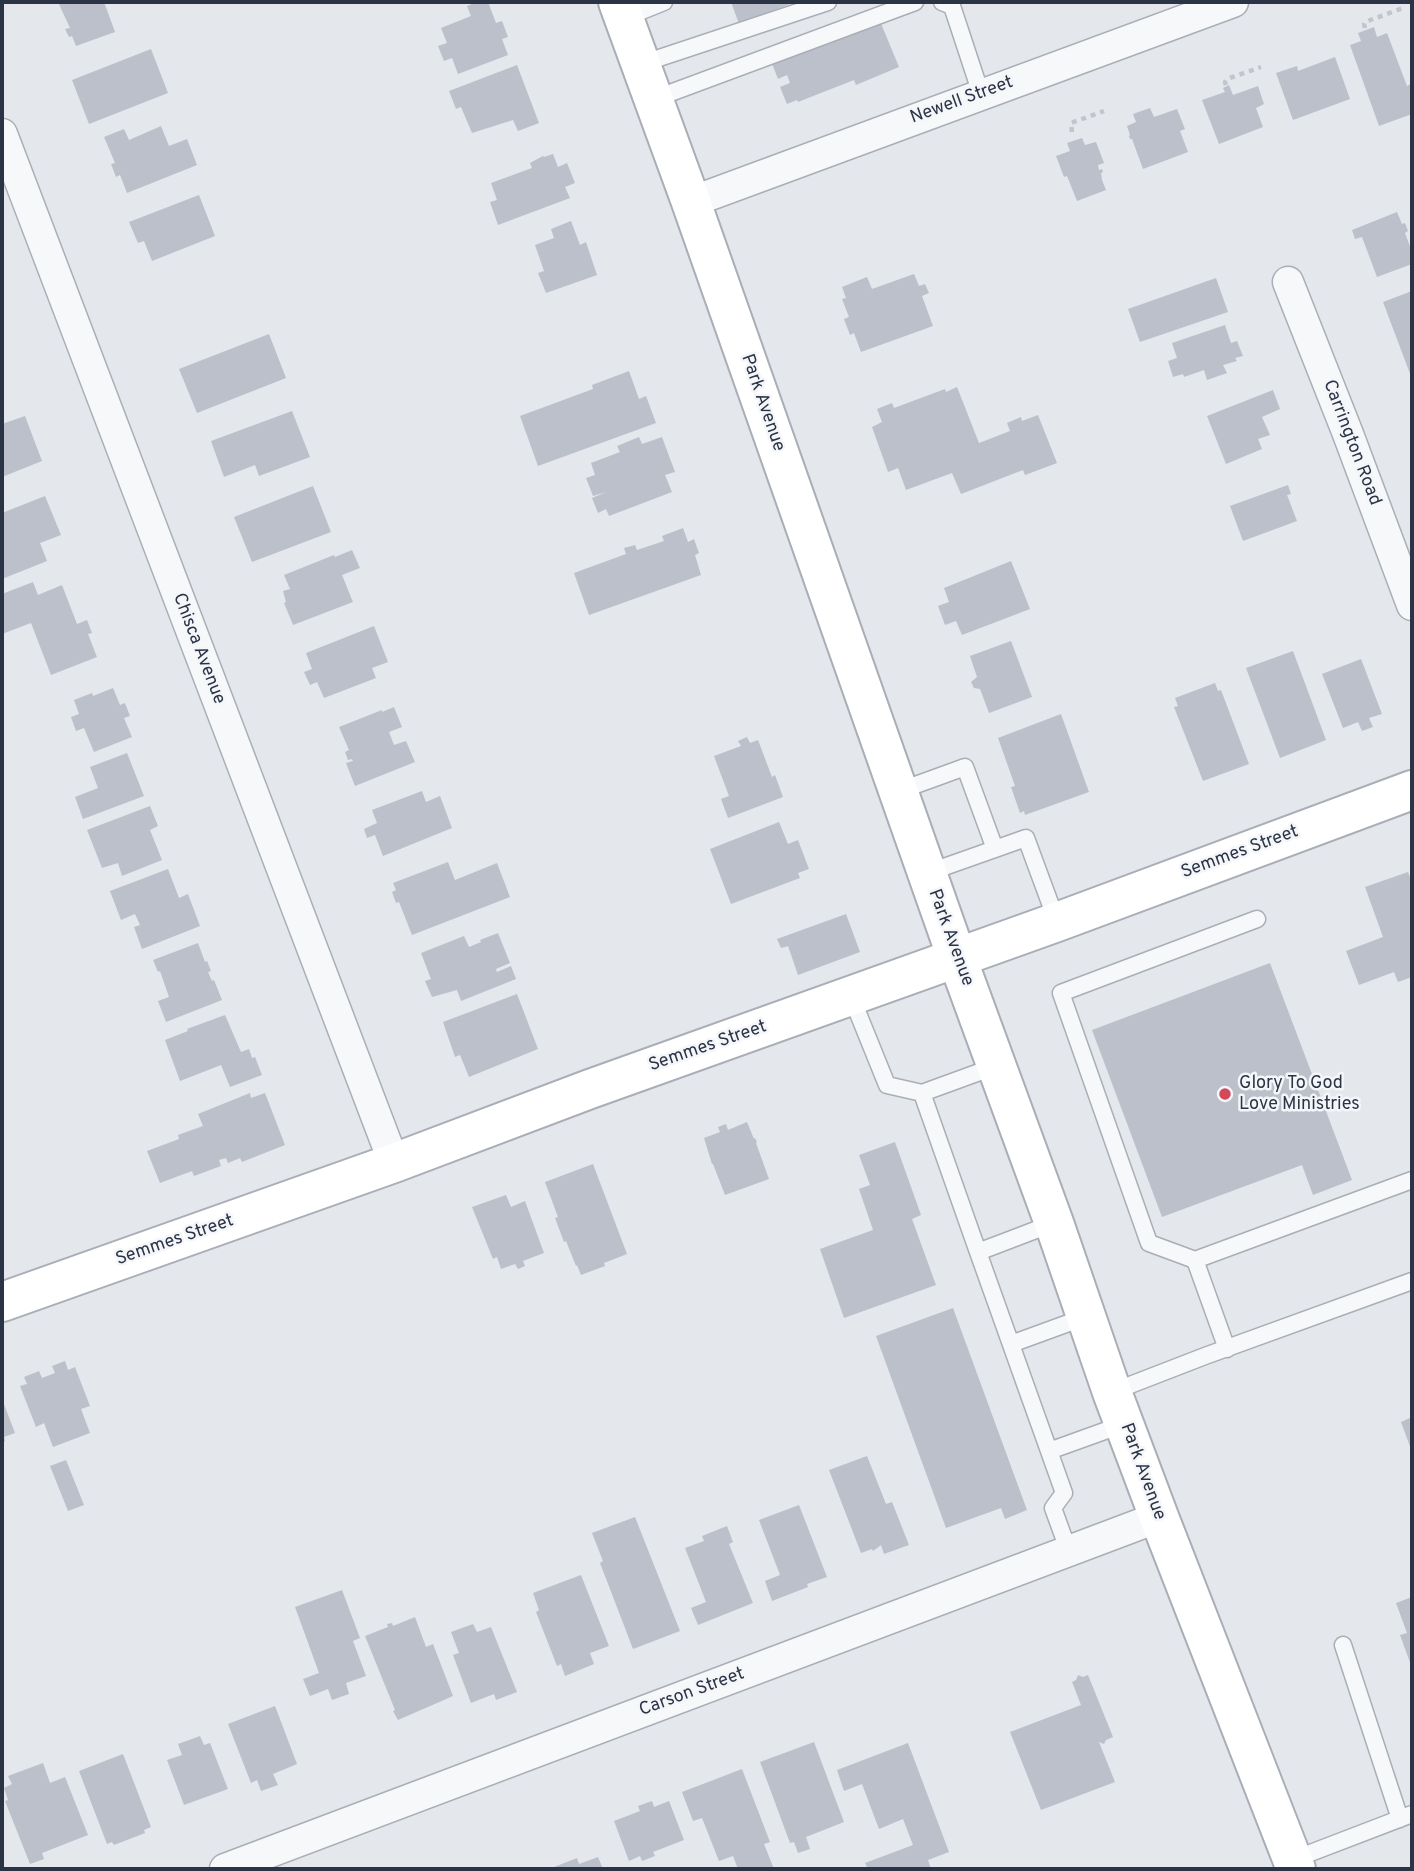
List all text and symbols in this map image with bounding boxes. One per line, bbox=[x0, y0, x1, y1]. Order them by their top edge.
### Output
street label: Newell Street bbox=[908, 72, 1016, 130]
street label: Park Avenue bbox=[735, 351, 789, 455]
street label: Carrington Road bbox=[1317, 377, 1385, 509]
street label: Chisca Avenue bbox=[167, 590, 229, 708]
street label: Semmes Street bbox=[1178, 822, 1302, 884]
street label: Park Avenue bbox=[922, 887, 978, 989]
street label: Semmes Street bbox=[646, 1017, 770, 1077]
place label: Glory To God Love Ministries bbox=[1239, 1073, 1360, 1116]
marker: Glory To God Love Ministries bbox=[1217, 1086, 1233, 1102]
street label: Semmes Street bbox=[113, 1211, 237, 1271]
street label: Park Avenue bbox=[1114, 1421, 1170, 1523]
street label: Carson Street bbox=[636, 1664, 748, 1722]

